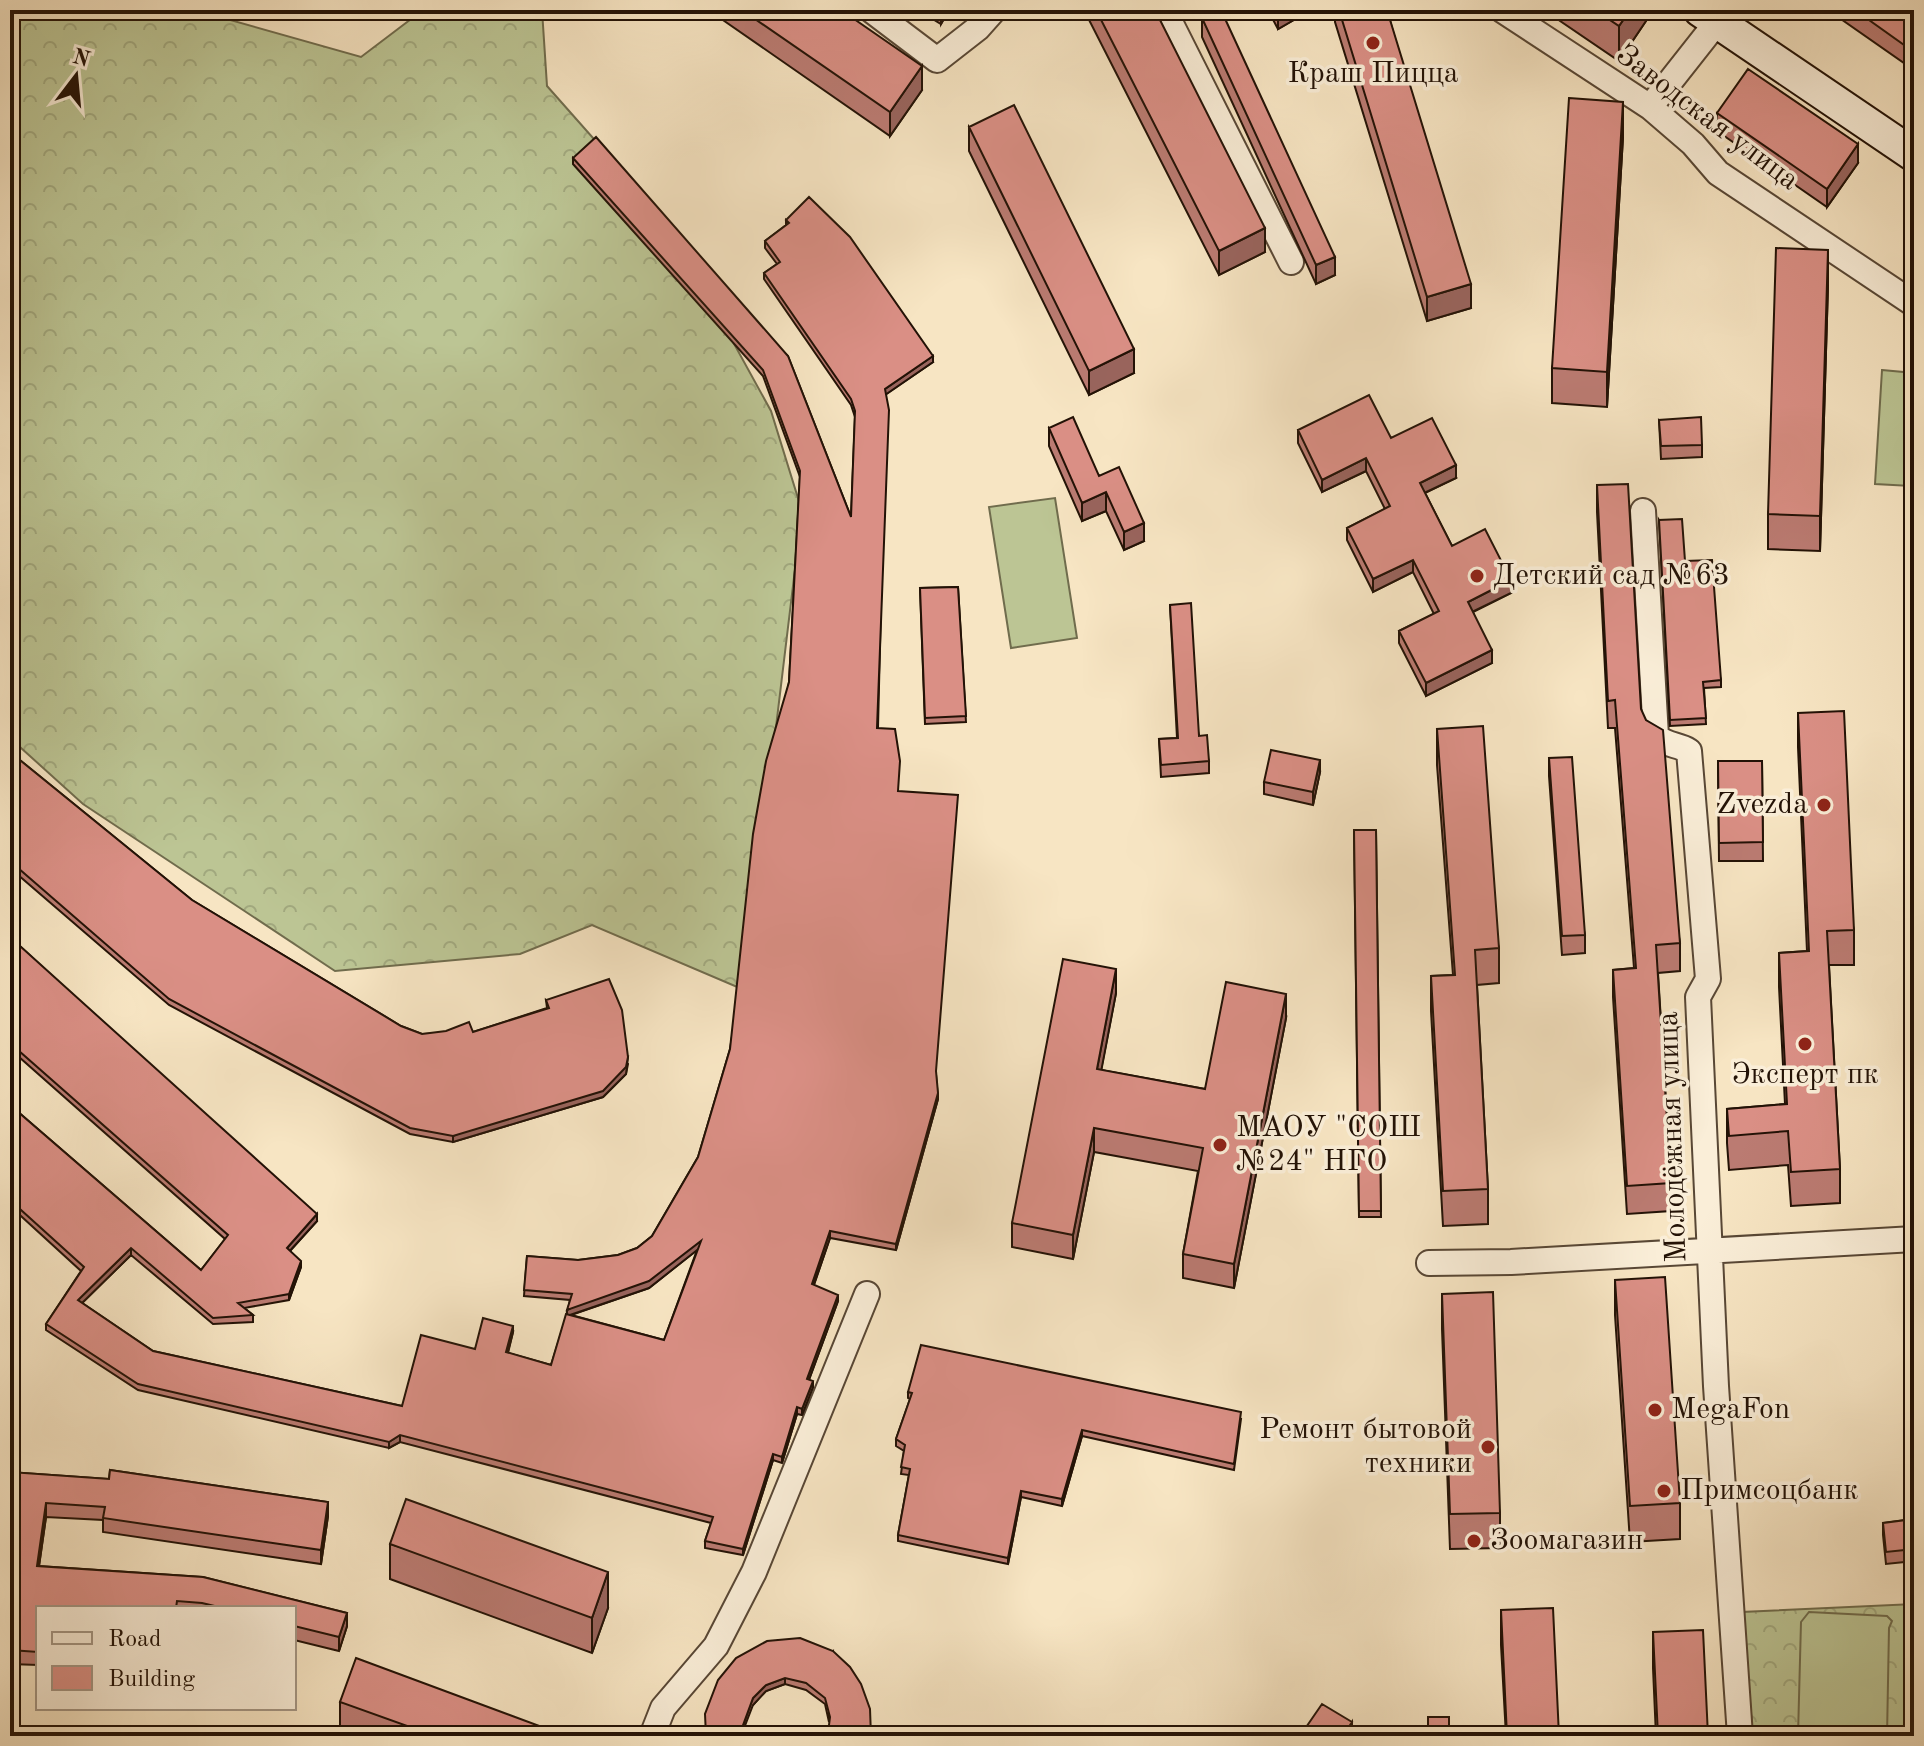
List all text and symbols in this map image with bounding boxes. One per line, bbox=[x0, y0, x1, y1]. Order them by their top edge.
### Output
marker: Краш Пицца bbox=[1364, 34, 1382, 52]
north arrow bbox=[36, 36, 116, 116]
street label: Заводская улица bbox=[1610, 40, 1804, 196]
text: N bbox=[70, 46, 92, 72]
place label: Краш Пицца bbox=[1288, 59, 1459, 89]
place label: Детский сад №63 bbox=[1493, 561, 1730, 591]
marker: Детский сад №63 bbox=[1468, 567, 1486, 585]
place label: Zvezda bbox=[1717, 790, 1808, 820]
marker: Zvezda bbox=[1815, 796, 1833, 814]
street label: Молодёжная улица bbox=[1654, 1011, 1692, 1263]
marker: Эксперт пк bbox=[1796, 1035, 1814, 1053]
place label: Эксперт пк bbox=[1731, 1060, 1879, 1090]
place label: МАОУ "СОШ №24" НГО bbox=[1236, 1113, 1421, 1177]
marker: МАОУ "СОШ №24" НГО bbox=[1211, 1136, 1229, 1154]
place label: MegaFon bbox=[1671, 1395, 1790, 1425]
marker: MegaFon bbox=[1646, 1401, 1664, 1419]
place label: Ремонт бытовой техники bbox=[1259, 1415, 1472, 1479]
marker: Ремонт бытовой техники bbox=[1479, 1438, 1497, 1456]
place label: Примсоцбанк bbox=[1680, 1476, 1858, 1506]
marker: Примсоцбанк bbox=[1655, 1482, 1673, 1500]
place label: Зоомагазин bbox=[1490, 1526, 1643, 1556]
marker: Зоомагазин bbox=[1465, 1532, 1483, 1550]
legend bbox=[36, 1606, 296, 1710]
text: Road bbox=[108, 1628, 161, 1652]
text: Building bbox=[108, 1668, 195, 1692]

